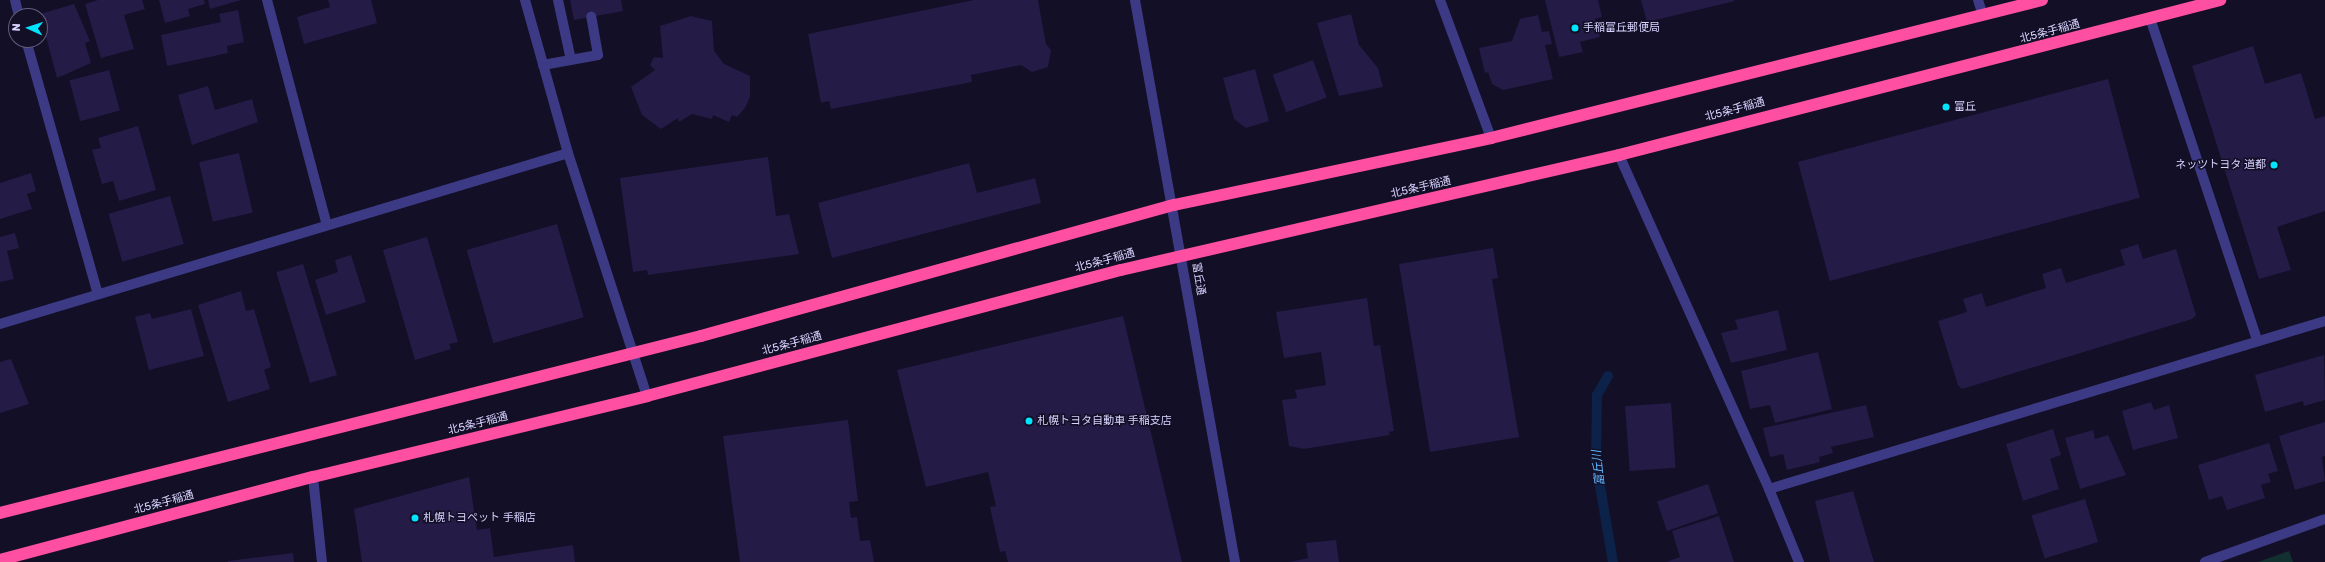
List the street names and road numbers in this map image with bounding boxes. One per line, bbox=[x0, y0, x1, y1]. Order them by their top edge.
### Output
street label: 北5条手稲通 bbox=[2019, 18, 2081, 46]
street label: 北5条手稲通 bbox=[1704, 96, 1766, 124]
street label: 北5条手稲通 bbox=[1390, 175, 1452, 201]
street label: 北5条手稲通 bbox=[1074, 247, 1136, 275]
street label: 富丘通 bbox=[1189, 262, 1207, 296]
street label: 北5条手稲通 bbox=[761, 330, 823, 358]
street label: 北5条手稲通 bbox=[447, 410, 509, 438]
street label: 北5条手稲通 bbox=[133, 489, 195, 517]

